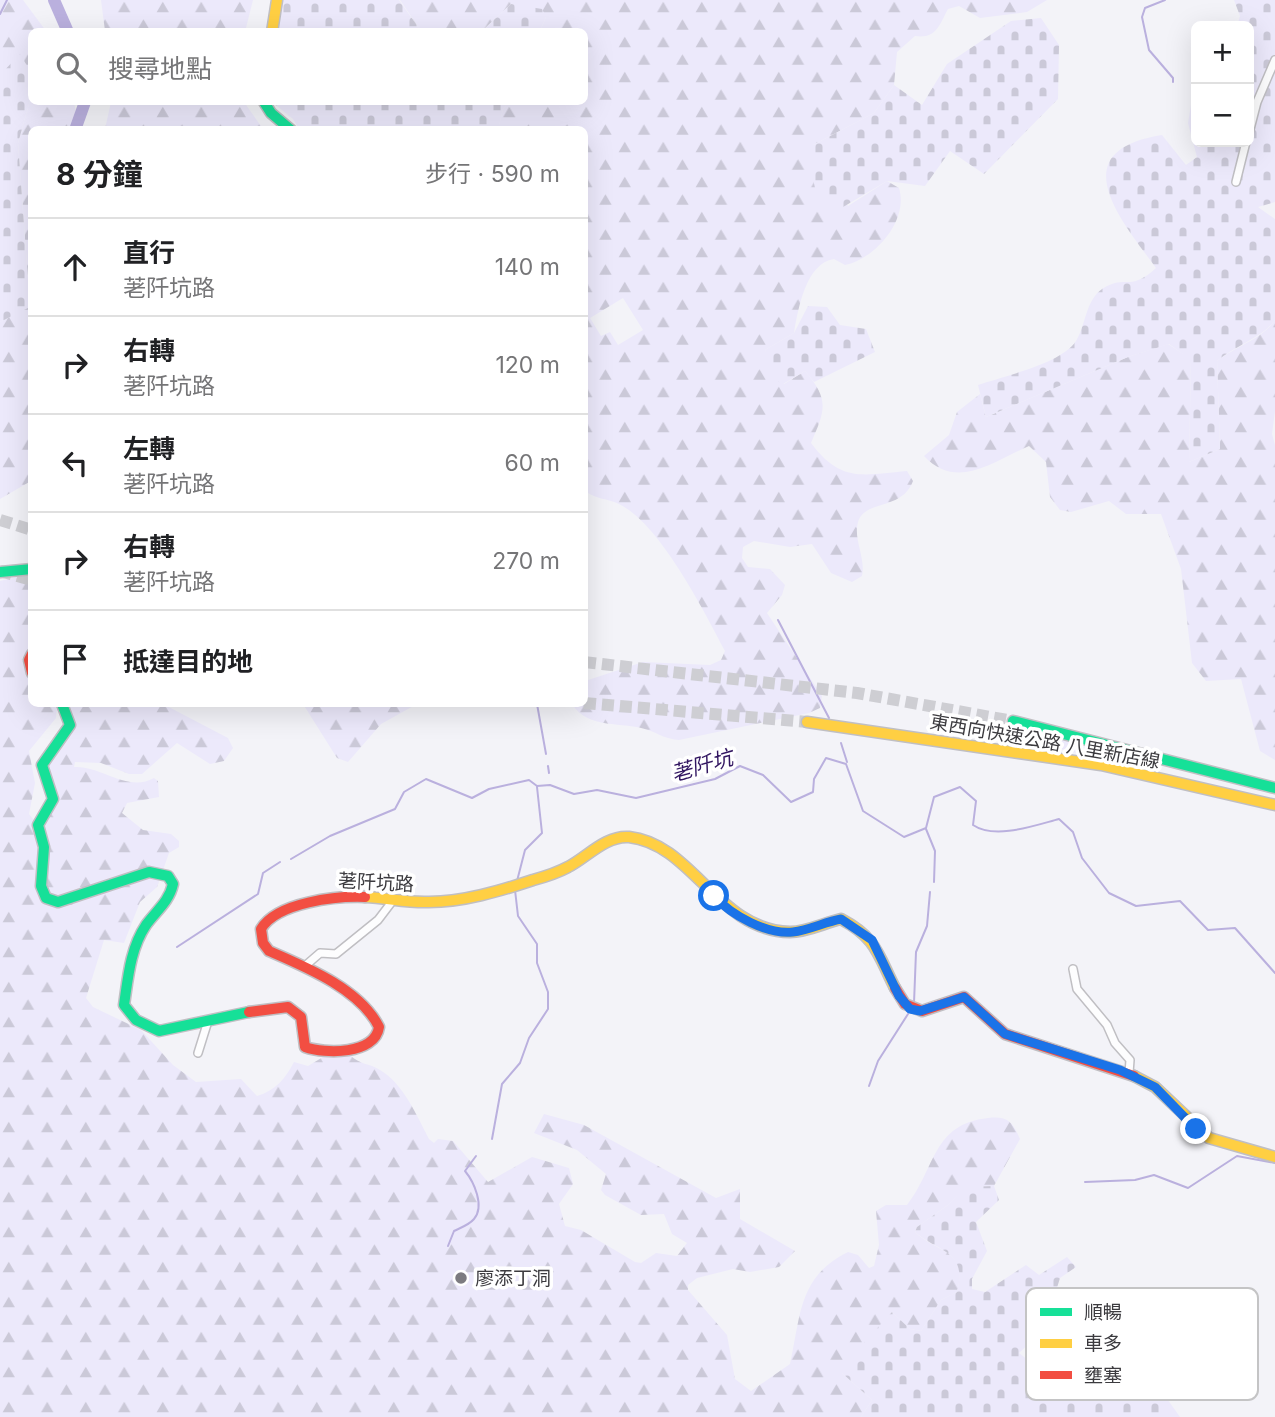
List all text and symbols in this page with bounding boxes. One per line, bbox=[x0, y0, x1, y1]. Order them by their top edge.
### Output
map controls bbox=[1191, 21, 1254, 147]
button: + bbox=[1191, 21, 1254, 84]
search box bbox=[28, 28, 588, 105]
icon: search bbox=[52, 48, 90, 86]
text: 搜尋地點 bbox=[108, 53, 212, 84]
button: − bbox=[1191, 84, 1254, 147]
text: 8 分鐘 bbox=[56, 156, 143, 192]
text: 步行 · 590 m bbox=[425, 160, 560, 188]
text: 直行 bbox=[123, 237, 175, 268]
icon: ahead bbox=[56, 248, 94, 286]
text: 140 m bbox=[495, 253, 560, 281]
text: 荖阡坑路 bbox=[123, 274, 215, 302]
text: 右轉 bbox=[123, 335, 175, 366]
icon: right bbox=[56, 346, 94, 384]
text: 120 m bbox=[495, 351, 560, 379]
text: 荖阡坑路 bbox=[123, 372, 215, 400]
text: 左轉 bbox=[123, 433, 175, 464]
icon: left bbox=[56, 444, 94, 482]
text: 60 m bbox=[505, 449, 560, 477]
text: 荖阡坑路 bbox=[123, 470, 215, 498]
text: 右轉 bbox=[123, 531, 175, 562]
icon: right bbox=[56, 542, 94, 580]
text: 270 m bbox=[492, 547, 560, 575]
text: 荖阡坑路 bbox=[123, 568, 215, 596]
icon: arrive bbox=[56, 640, 94, 678]
text: 抵達目的地 bbox=[123, 646, 253, 677]
street label: 東西向快速公路 八里新店線 bbox=[928, 710, 1162, 773]
water label: 荖阡坑 bbox=[668, 744, 738, 786]
street label: 荖阡坑路 bbox=[337, 869, 415, 896]
route start bbox=[698, 880, 729, 911]
route end bbox=[1180, 1113, 1211, 1144]
place label: 廖添丁洞 bbox=[475, 1267, 551, 1290]
marker: 廖添丁洞 bbox=[453, 1270, 469, 1286]
legend bbox=[1026, 1288, 1258, 1400]
text: 順暢 bbox=[1084, 1301, 1122, 1324]
text: 車多 bbox=[1084, 1332, 1122, 1355]
text: 壅塞 bbox=[1084, 1364, 1122, 1387]

